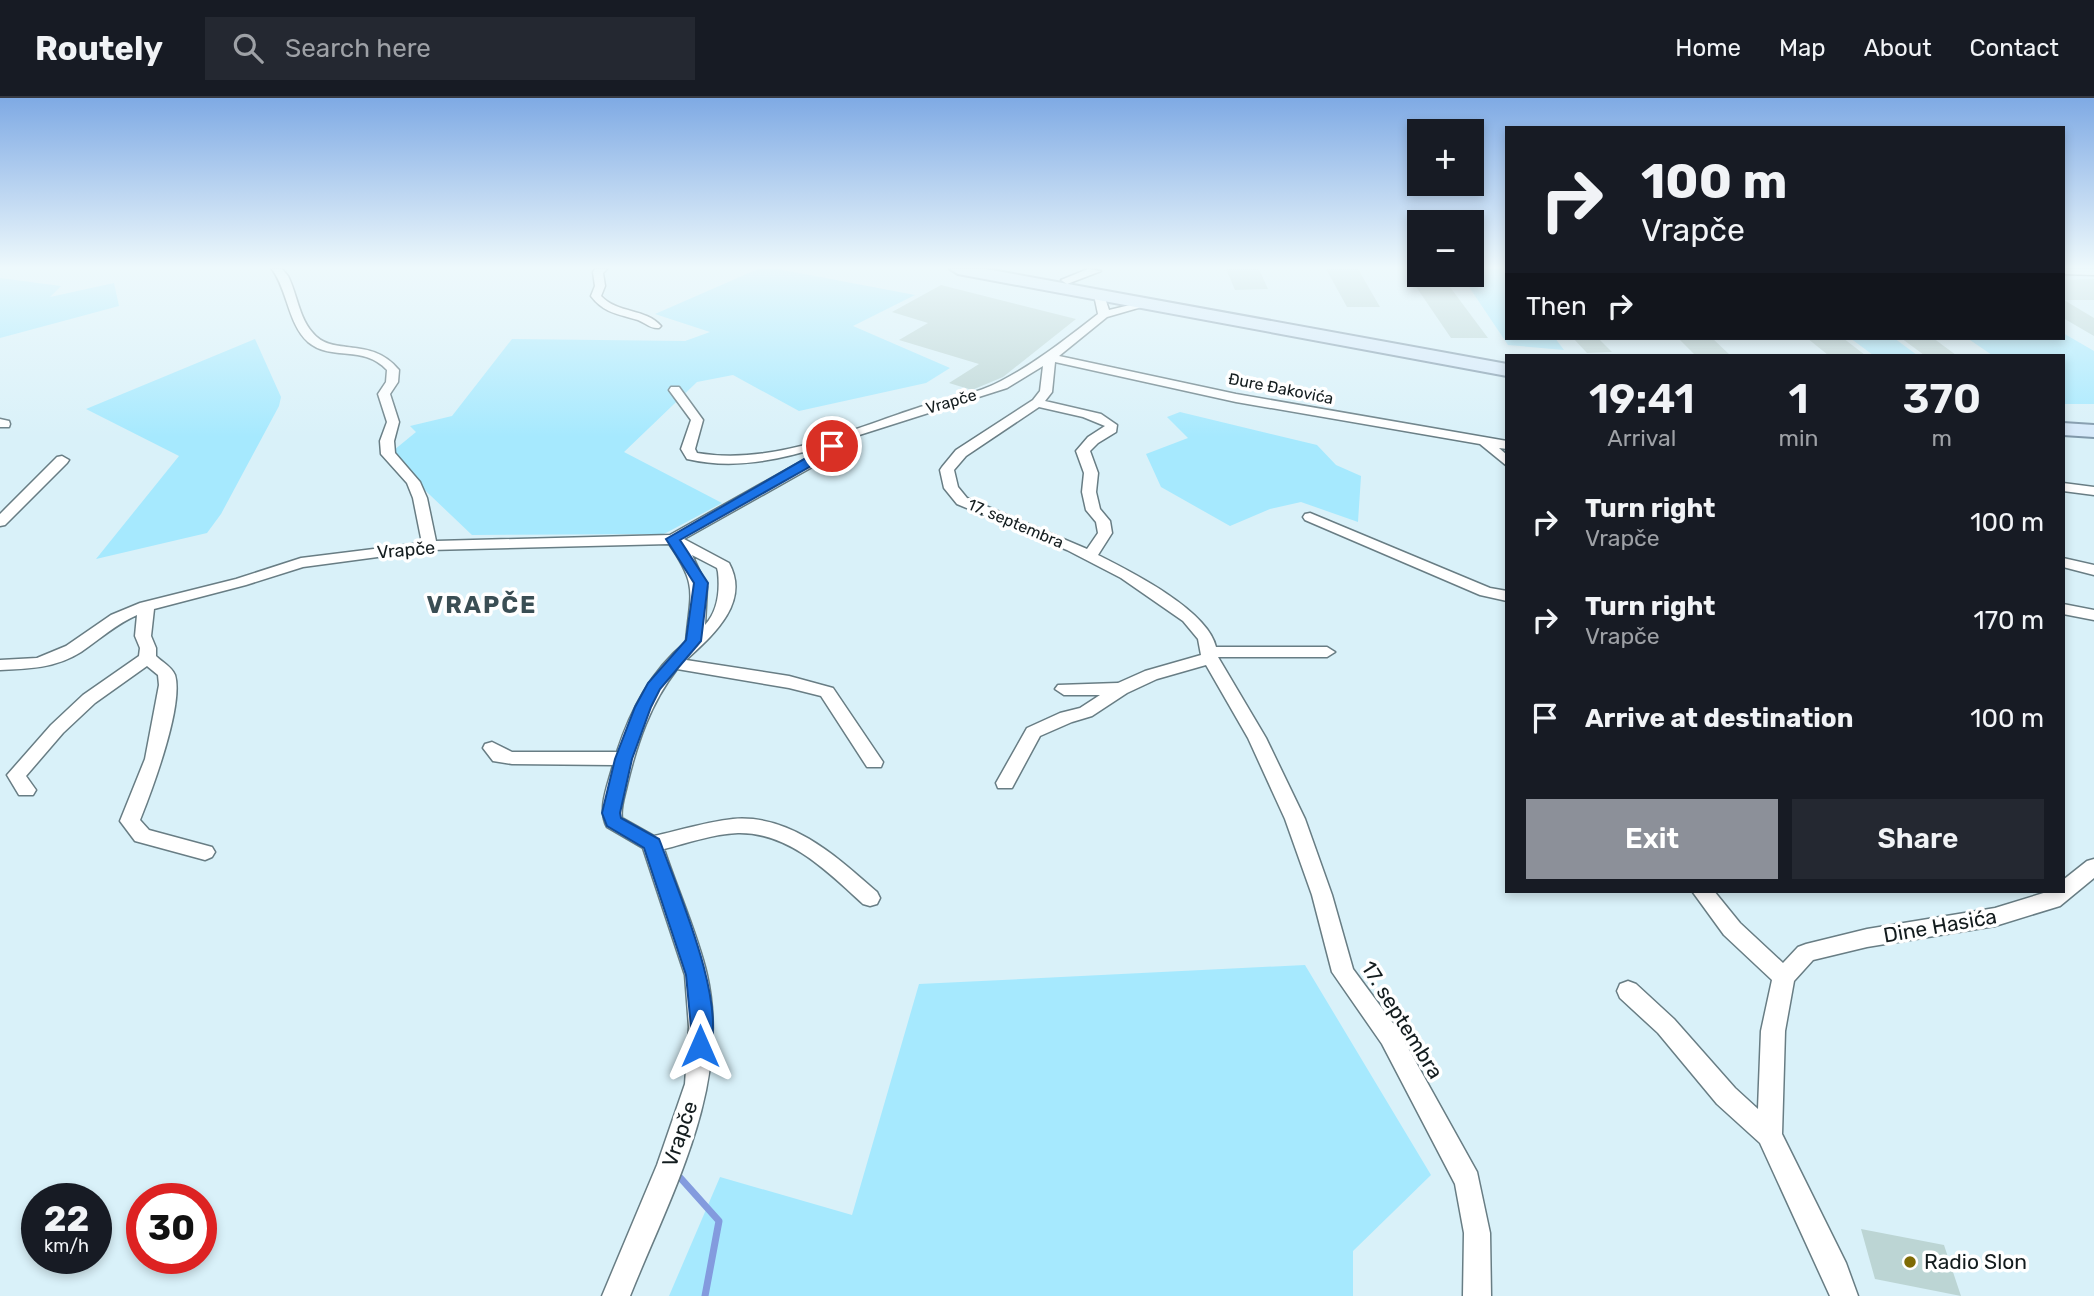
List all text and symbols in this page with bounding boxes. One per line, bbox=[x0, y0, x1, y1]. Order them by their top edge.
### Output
search box bbox=[205, 17, 695, 80]
text: Routely bbox=[35, 29, 163, 68]
icon: search bbox=[229, 29, 267, 67]
text: Search here bbox=[285, 33, 431, 64]
text: Home bbox=[1675, 34, 1741, 62]
text: Map bbox=[1779, 34, 1826, 62]
text: About bbox=[1864, 34, 1932, 62]
text: Contact bbox=[1970, 34, 2059, 62]
map controls bbox=[1407, 119, 1484, 287]
button: + bbox=[1407, 119, 1484, 196]
text: 100 m bbox=[1641, 152, 1787, 210]
icon: right bbox=[1526, 154, 1617, 245]
button: − bbox=[1407, 210, 1484, 287]
text: Vrapče bbox=[1641, 211, 1745, 249]
icon: right bbox=[1601, 287, 1639, 325]
text: Then bbox=[1526, 291, 1587, 322]
street label: Đure Đakovića bbox=[1227, 369, 1335, 408]
text: 19:41 bbox=[1589, 374, 1695, 424]
text: 1 bbox=[1788, 374, 1809, 424]
text: 370 bbox=[1902, 374, 1981, 424]
street label: Vrapče bbox=[924, 385, 979, 418]
pin bbox=[802, 416, 862, 476]
text: Arrival bbox=[1607, 424, 1676, 452]
text: min bbox=[1779, 424, 1818, 452]
text: m bbox=[1932, 424, 1952, 452]
icon: arrive bbox=[813, 427, 851, 465]
text: Turn right bbox=[1585, 493, 1715, 524]
street label: 17. septembra bbox=[965, 495, 1067, 552]
icon: right bbox=[1526, 503, 1564, 541]
text: 100 m bbox=[1970, 507, 2044, 538]
text: Vrapče bbox=[1585, 524, 1660, 552]
street label: Vrapče bbox=[376, 536, 436, 564]
district label: VRAPČE bbox=[427, 590, 537, 619]
text: Turn right bbox=[1585, 591, 1715, 622]
icon: right bbox=[1526, 601, 1564, 639]
text: 170 m bbox=[1974, 605, 2044, 636]
text: Vrapče bbox=[1585, 622, 1660, 650]
icon: arrive bbox=[1526, 699, 1564, 737]
text: Arrive at destination bbox=[1585, 703, 1853, 734]
text: 100 m bbox=[1970, 703, 2044, 734]
button: Exit bbox=[1526, 799, 1778, 879]
button: Share bbox=[1792, 799, 2044, 879]
street label: Dine Hasića bbox=[1881, 903, 1999, 948]
street label: 17. septembra bbox=[1356, 956, 1449, 1083]
position arrow bbox=[663, 1009, 737, 1083]
street label: Vrapče bbox=[657, 1098, 702, 1170]
speed limit sign: 30 bbox=[126, 1183, 217, 1274]
text: 22 bbox=[44, 1198, 89, 1240]
text: km/h bbox=[44, 1235, 89, 1257]
place label: Radio Slon bbox=[1924, 1249, 2027, 1274]
marker: Radio Slon bbox=[1902, 1254, 1918, 1270]

